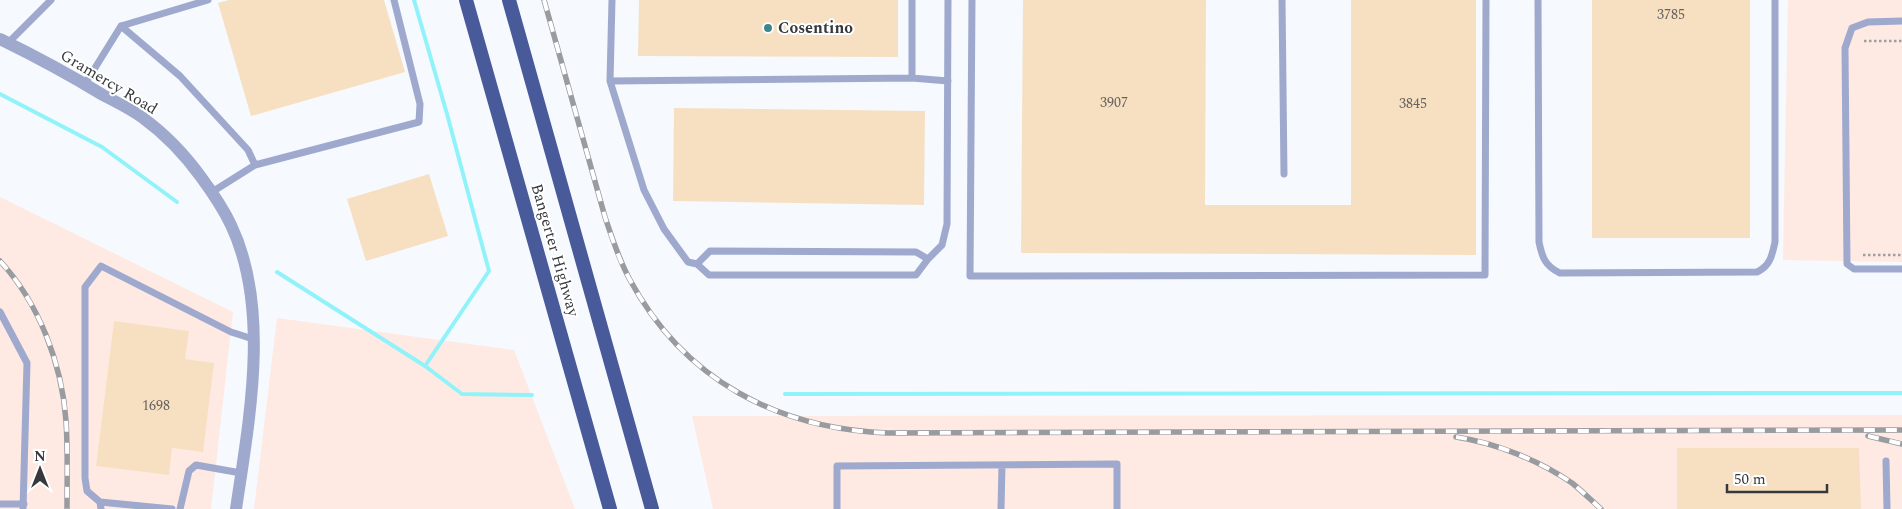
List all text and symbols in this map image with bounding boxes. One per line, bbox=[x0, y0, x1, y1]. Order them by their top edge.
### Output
house number: 3785 bbox=[1657, 4, 1685, 25]
place label: Cosentino bbox=[778, 16, 853, 40]
marker: Cosentino bbox=[762, 22, 774, 34]
street label: Gramercy Road bbox=[56, 43, 162, 121]
house number: 3907 bbox=[1100, 92, 1128, 113]
house number: 3845 bbox=[1399, 93, 1427, 114]
street label: Bangerter Highway bbox=[525, 181, 586, 321]
house number: 1698 bbox=[142, 395, 170, 416]
north arrow bbox=[15, 444, 65, 494]
text: N bbox=[34, 446, 46, 467]
scale bar bbox=[1727, 462, 1827, 494]
text: 50 m bbox=[1734, 468, 1766, 491]

